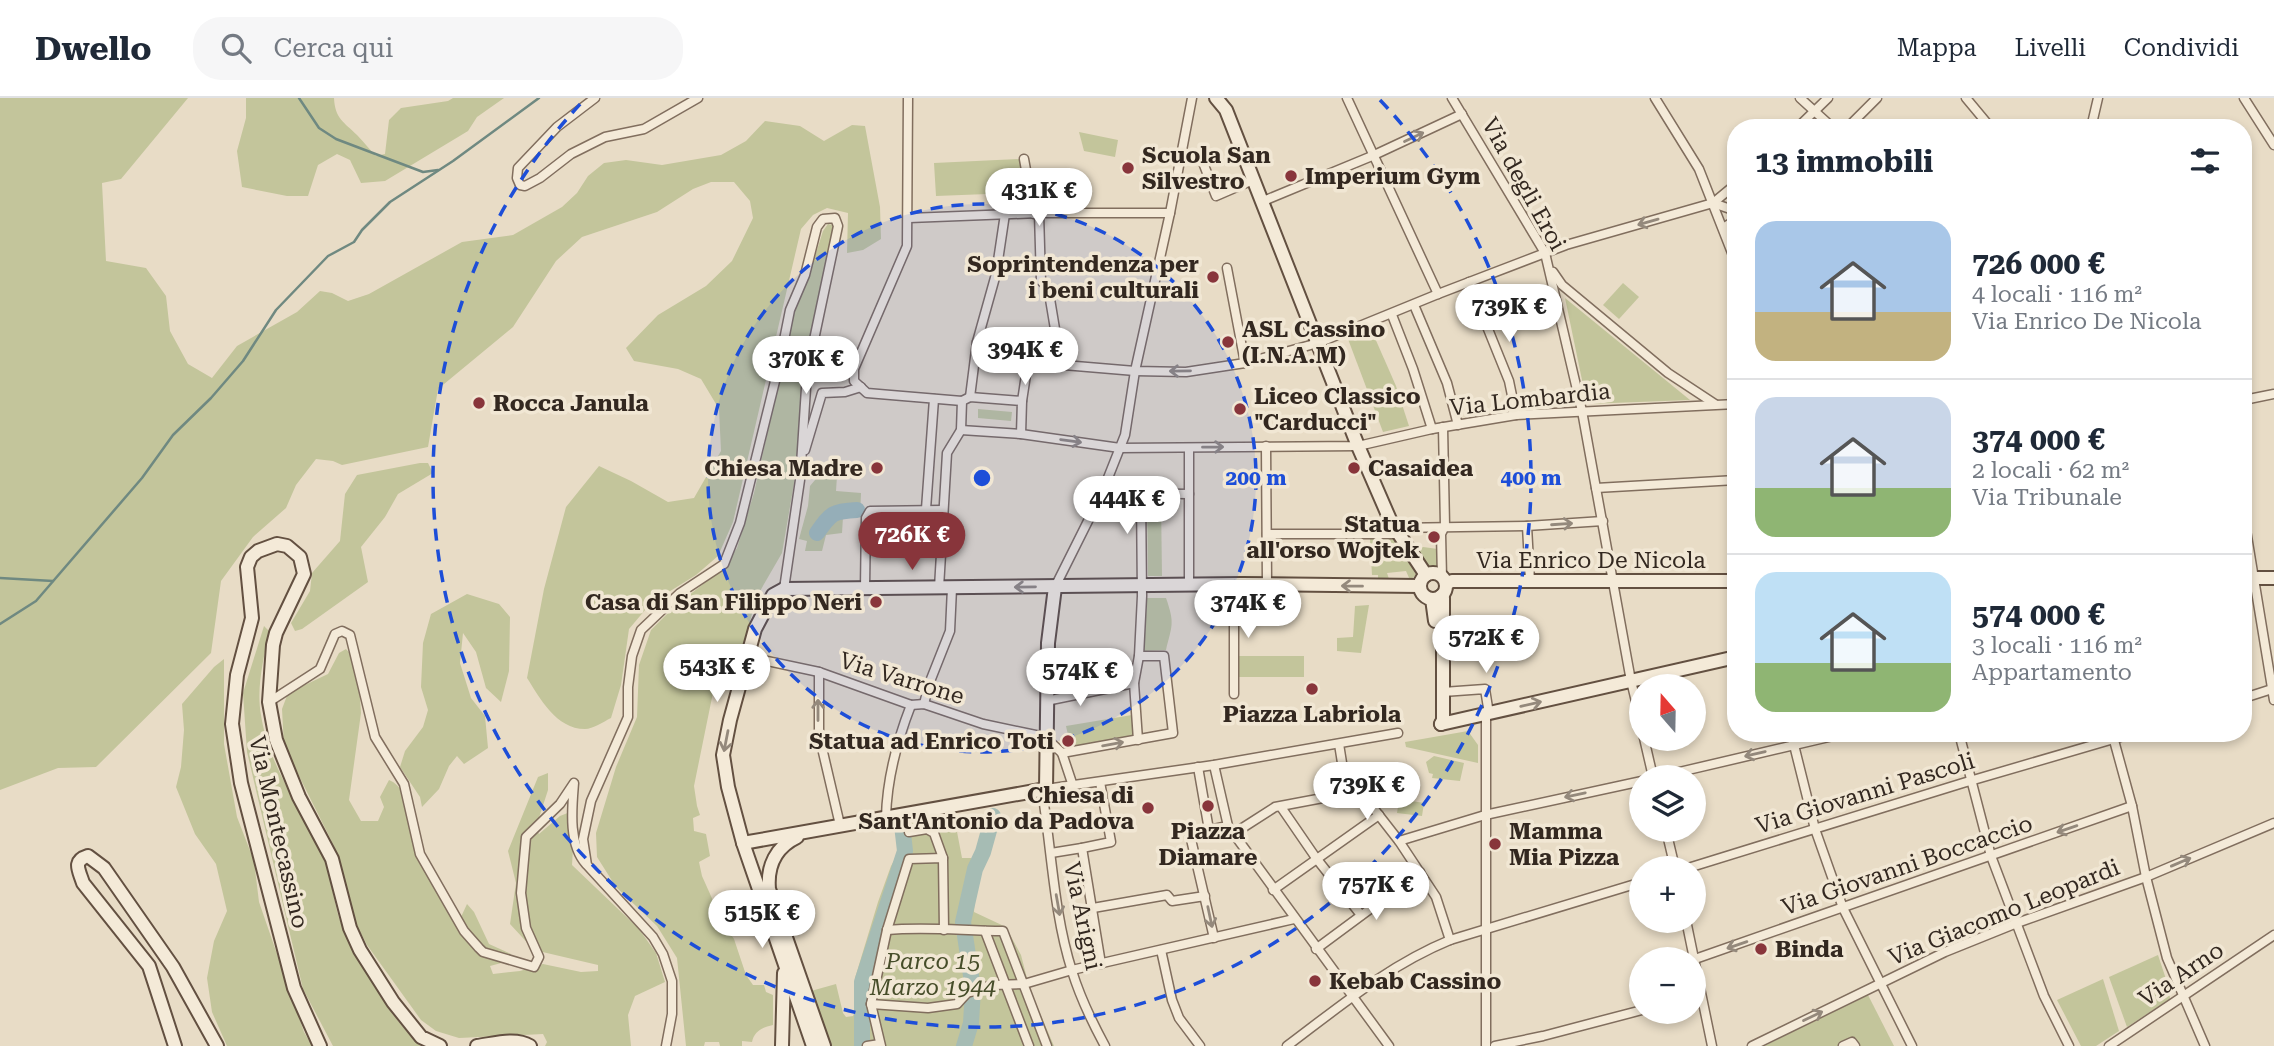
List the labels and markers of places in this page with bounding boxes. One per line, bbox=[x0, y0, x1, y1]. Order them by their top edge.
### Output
place label: Scuola San Silvestro bbox=[1142, 142, 1271, 195]
marker: Scuola San Silvestro bbox=[1120, 160, 1136, 176]
place label: Imperium Gym bbox=[1305, 163, 1480, 190]
marker: Imperium Gym bbox=[1283, 168, 1299, 184]
pin: 431K € bbox=[982, 169, 1096, 228]
place label: Soprintendenza per i beni culturali bbox=[967, 251, 1199, 304]
marker: Soprintendenza per i beni culturali bbox=[1205, 269, 1221, 285]
pin: 739K € bbox=[1452, 285, 1566, 344]
place label: ASL Cassino (I.N.A.M) bbox=[1242, 316, 1386, 369]
pin: 394K € bbox=[968, 328, 1082, 387]
marker: ASL Cassino (I.N.A.M) bbox=[1220, 334, 1236, 350]
pin: 370K € bbox=[749, 336, 863, 396]
place label: Liceo Classico "Carducci" bbox=[1254, 383, 1421, 436]
place label: Rocca Janula bbox=[493, 390, 649, 417]
marker: Rocca Janula bbox=[471, 395, 487, 411]
marker: Liceo Classico "Carducci" bbox=[1232, 401, 1248, 417]
place label: Chiesa Madre bbox=[704, 455, 863, 482]
place label: Casaidea bbox=[1368, 455, 1474, 482]
marker: Chiesa Madre bbox=[869, 460, 885, 476]
marker: Casaidea bbox=[1346, 460, 1362, 476]
centre of rings bbox=[970, 466, 994, 490]
pin: 444K € bbox=[1070, 476, 1184, 536]
place label: Statua all'orso Wojtek bbox=[1246, 511, 1420, 564]
pin: 726K € bbox=[855, 512, 969, 572]
marker: Statua all'orso Wojtek bbox=[1426, 529, 1442, 545]
pin: 374K € bbox=[1191, 580, 1305, 640]
place label: Casa di San Filippo Neri bbox=[585, 589, 862, 616]
marker: Casa di San Filippo Neri bbox=[868, 594, 884, 610]
pin: 572K € bbox=[1429, 616, 1543, 675]
pin: 543K € bbox=[660, 644, 774, 704]
pin: 574K € bbox=[1023, 648, 1137, 708]
marker: Piazza Labriola bbox=[1304, 681, 1320, 697]
place label: Piazza Labriola bbox=[1223, 701, 1402, 728]
place label: Statua ad Enrico Toti bbox=[809, 728, 1054, 755]
marker: Statua ad Enrico Toti bbox=[1060, 733, 1076, 749]
pin: 739K € bbox=[1310, 762, 1424, 822]
place label: Chiesa di Sant'Antonio da Padova bbox=[858, 782, 1134, 835]
marker: Piazza Diamare bbox=[1200, 798, 1216, 814]
marker: Chiesa di Sant'Antonio da Padova bbox=[1140, 800, 1156, 816]
place label: Piazza Diamare bbox=[1158, 818, 1258, 871]
place label: Mamma Mia Pizza bbox=[1509, 818, 1620, 871]
marker: Mamma Mia Pizza bbox=[1487, 836, 1503, 852]
pin: 757K € bbox=[1319, 862, 1433, 922]
pin: 515K € bbox=[705, 890, 819, 950]
place label: Binda bbox=[1775, 936, 1844, 963]
marker: Binda bbox=[1753, 941, 1769, 957]
place label: Kebab Cassino bbox=[1329, 968, 1501, 995]
marker: Kebab Cassino bbox=[1307, 973, 1323, 989]

